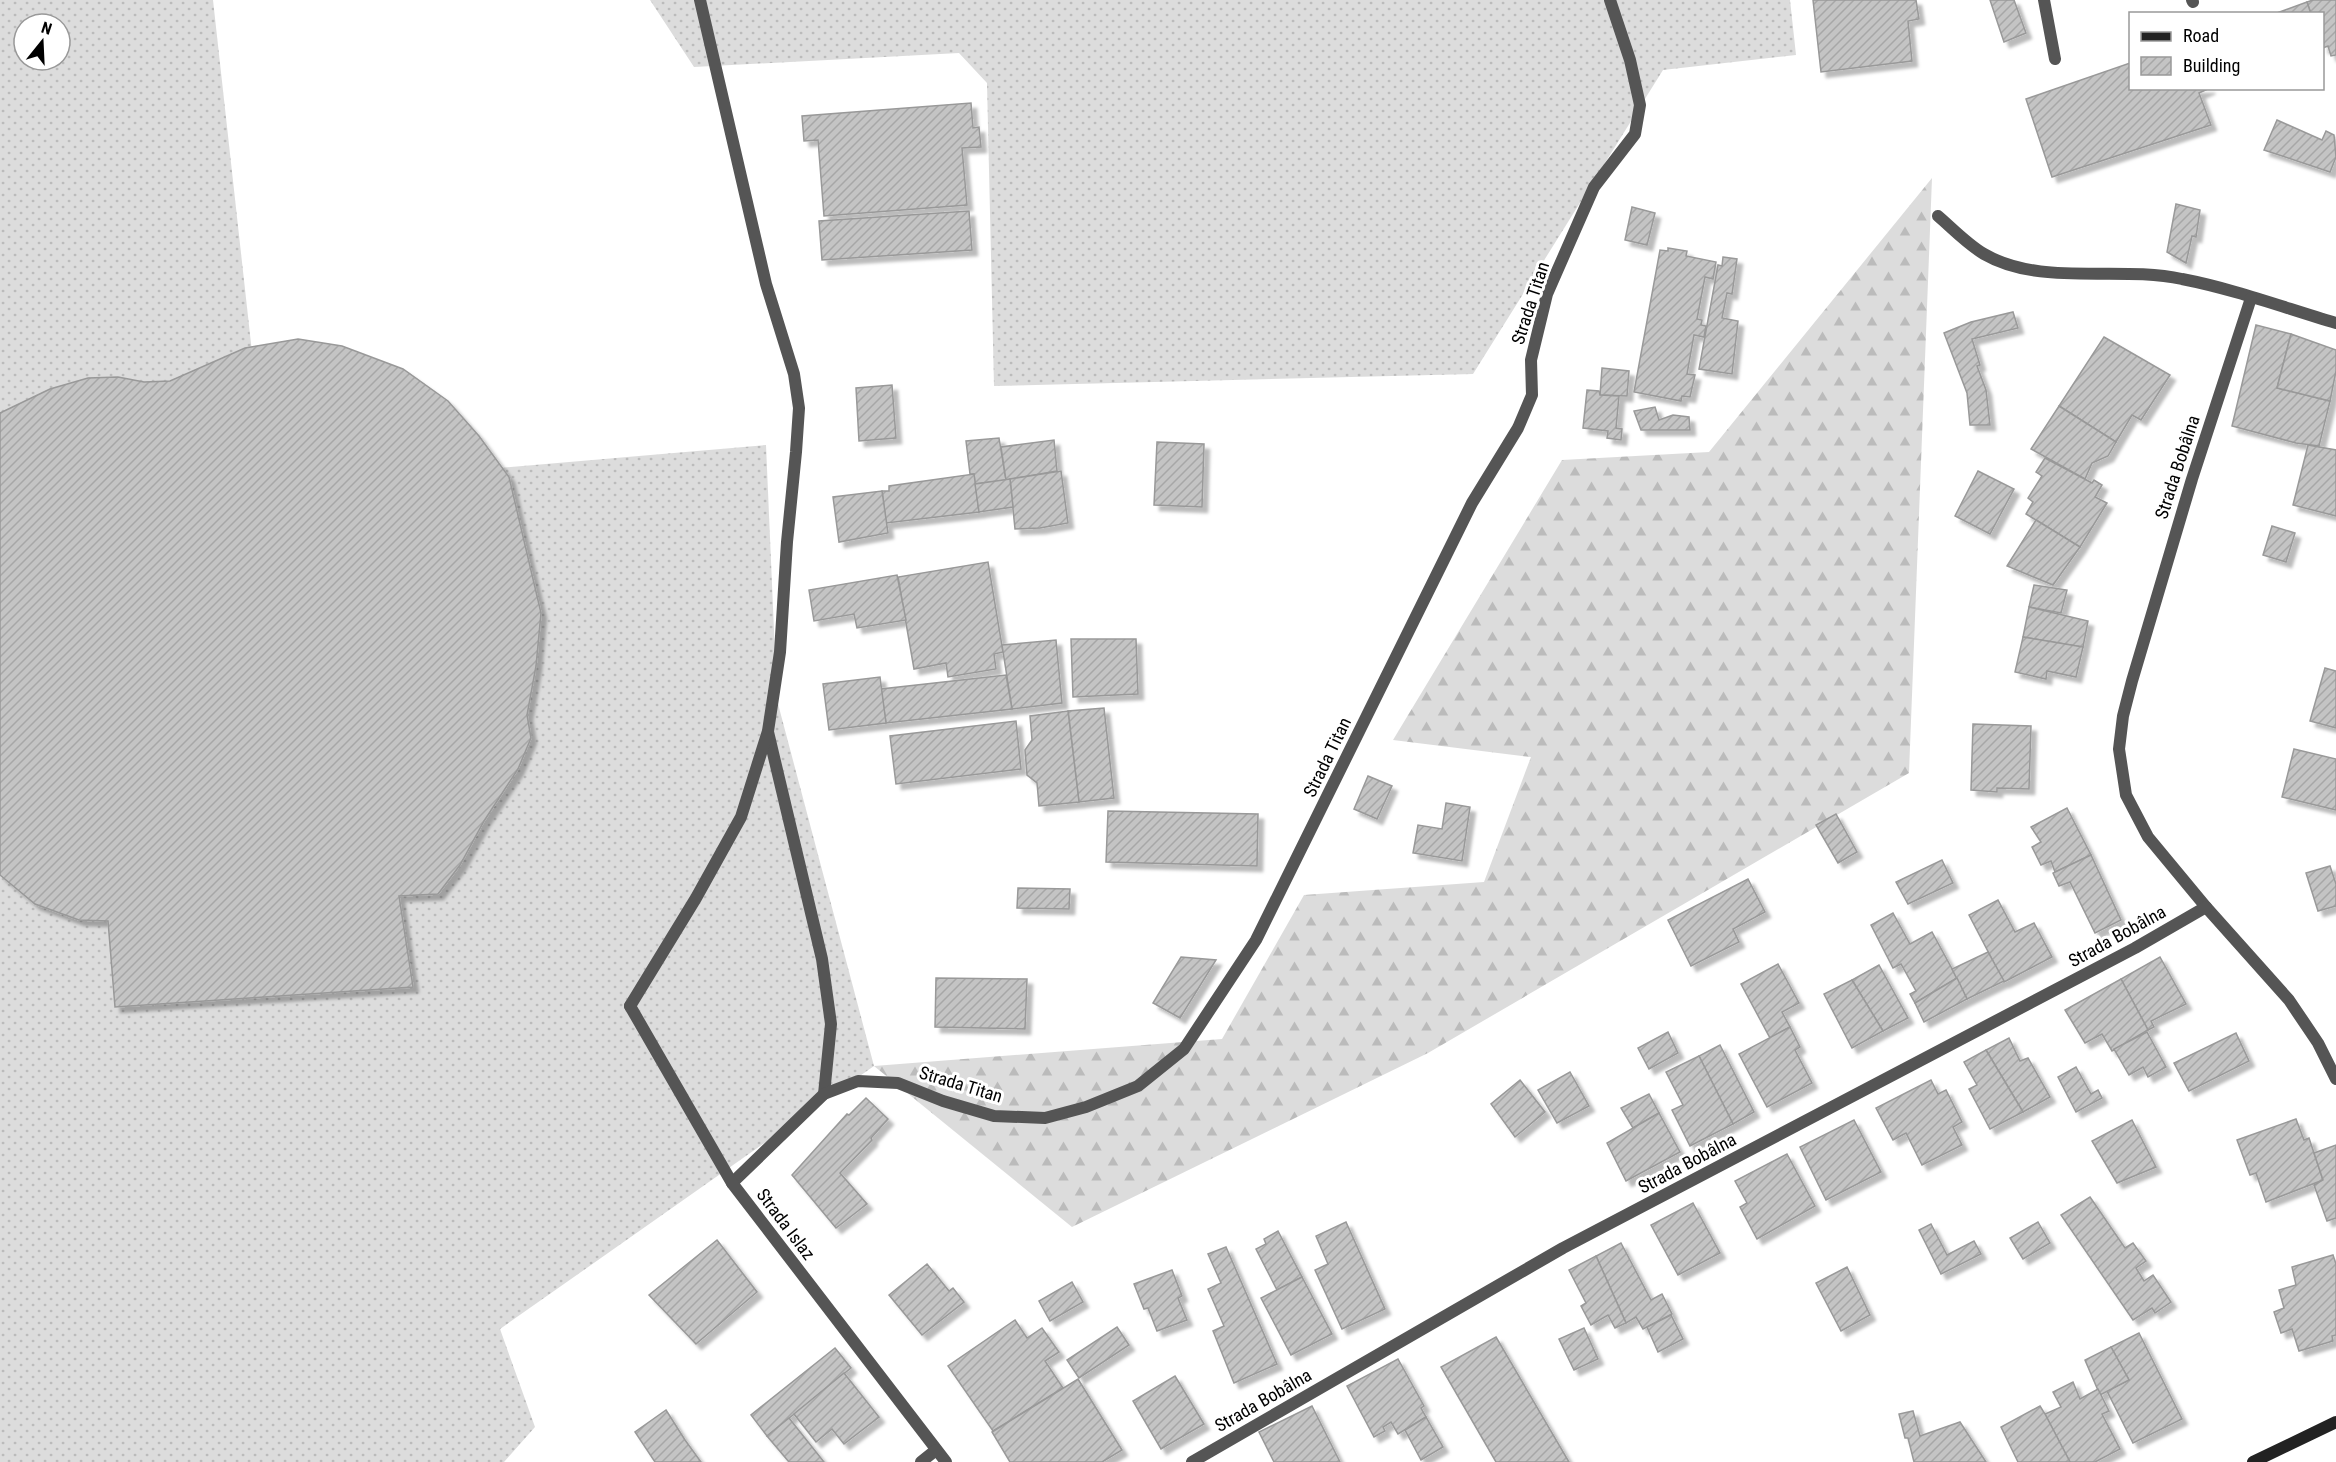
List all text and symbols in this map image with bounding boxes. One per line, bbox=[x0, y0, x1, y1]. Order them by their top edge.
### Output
north arrow bbox=[12, 12, 72, 72]
legend bbox=[2129, 12, 2324, 90]
text: N bbox=[39, 18, 54, 39]
text: Road bbox=[2183, 25, 2219, 46]
text: Building bbox=[2183, 55, 2240, 76]
street label: Strada Titan bbox=[1507, 259, 1553, 347]
street label: Strada Bobâlna bbox=[2150, 412, 2204, 522]
street label: Strada Titan bbox=[1299, 714, 1355, 800]
street label: Strada Bobâlna bbox=[2065, 901, 2169, 971]
street label: Strada Titan bbox=[917, 1061, 1005, 1107]
street label: Strada Bobâlna bbox=[1634, 1128, 1740, 1198]
street label: Strada Islaz bbox=[752, 1184, 820, 1264]
street label: Strada Bobâlna bbox=[1211, 1364, 1315, 1436]

